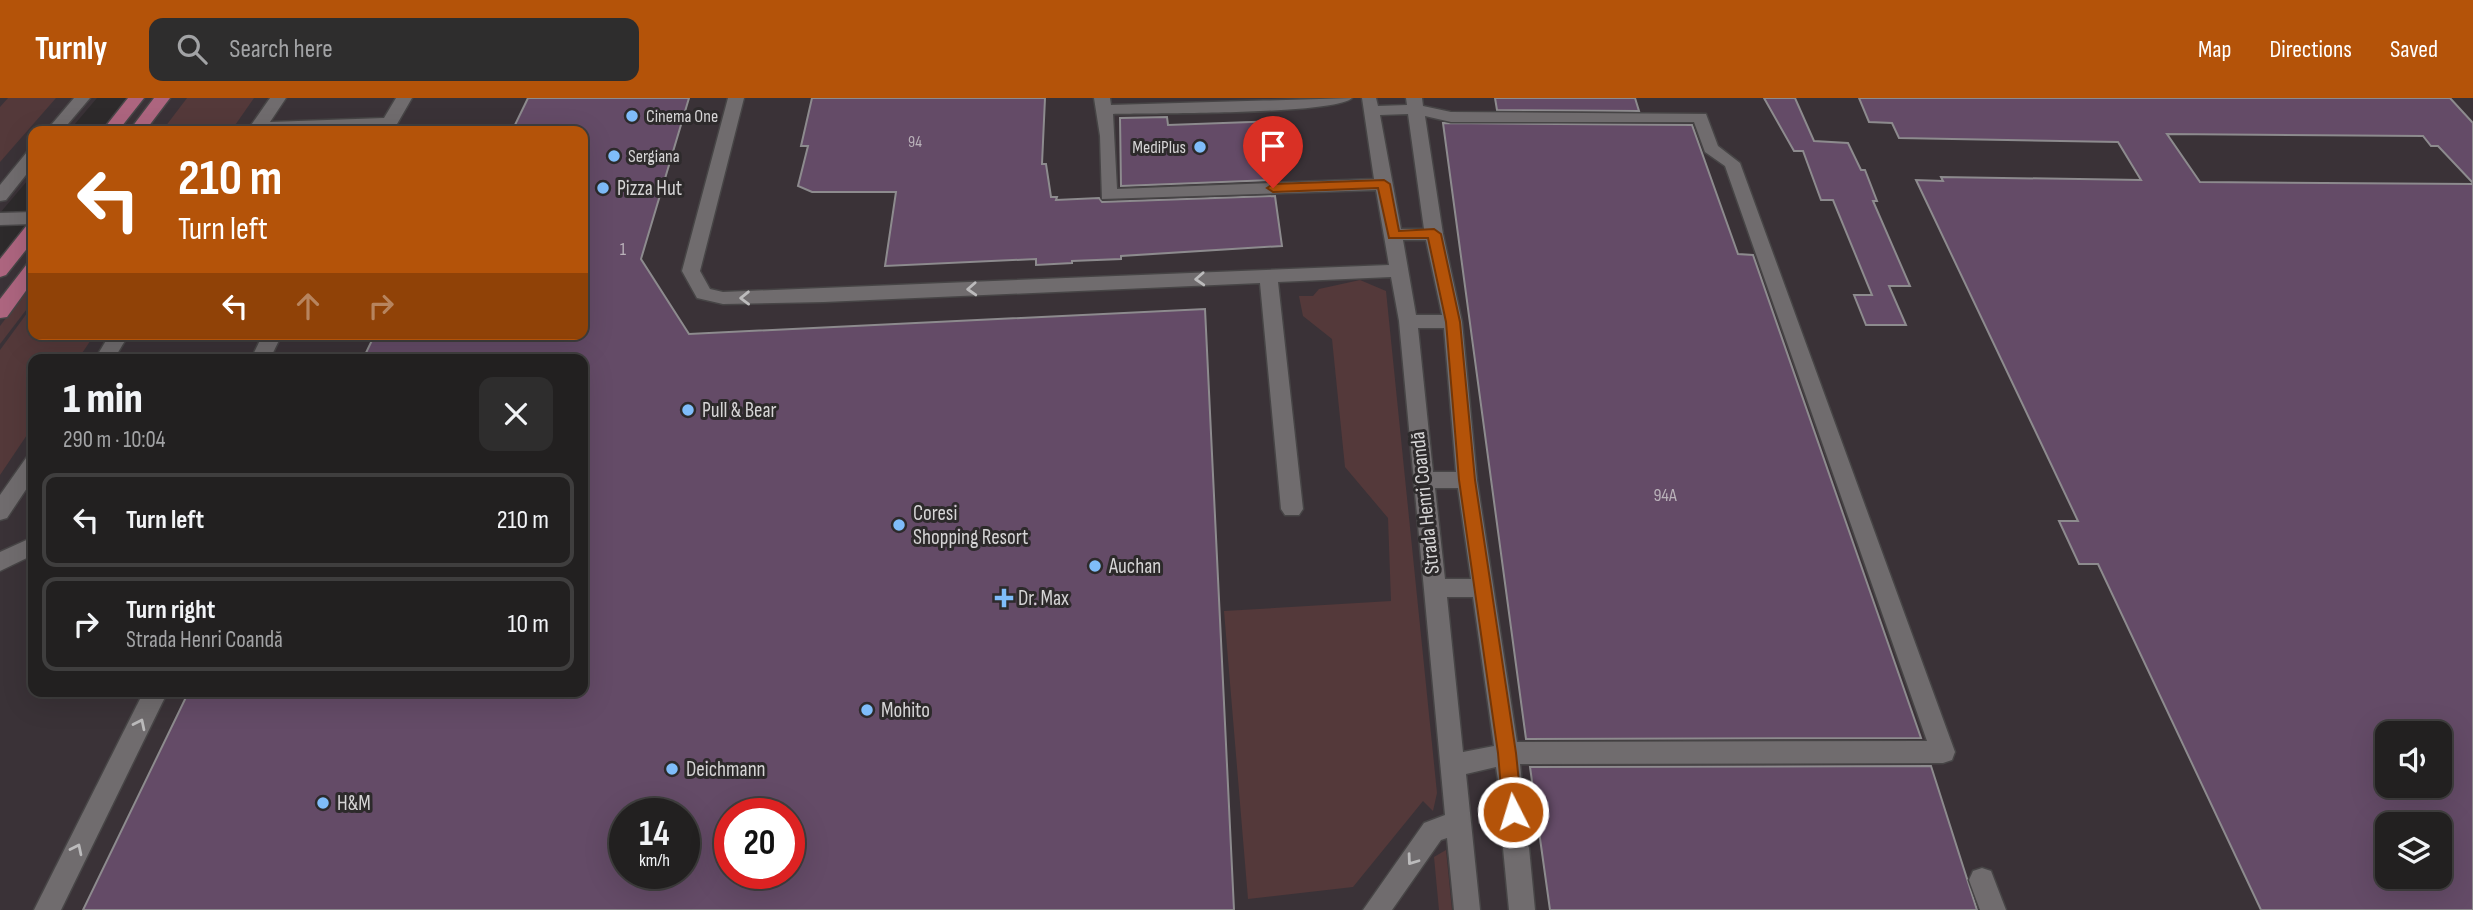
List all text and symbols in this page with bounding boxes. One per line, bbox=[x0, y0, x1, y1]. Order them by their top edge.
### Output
search box bbox=[149, 18, 639, 81]
text: Turnly bbox=[35, 29, 107, 69]
icon: search bbox=[173, 30, 211, 68]
text: Search here bbox=[229, 34, 333, 65]
text: Map bbox=[2198, 35, 2231, 64]
text: Directions bbox=[2269, 35, 2352, 64]
text: Saved bbox=[2390, 35, 2438, 64]
place label: Cinema One bbox=[646, 106, 718, 127]
marker: Cinema One bbox=[624, 108, 640, 124]
pin bbox=[1243, 116, 1303, 188]
icon: arrive bbox=[1254, 127, 1292, 165]
house number: 94 bbox=[908, 133, 922, 152]
place label: MediPlus bbox=[1132, 137, 1186, 158]
marker: MediPlus bbox=[1192, 139, 1208, 155]
place label: Sergiana bbox=[628, 146, 680, 167]
marker: Sergiana bbox=[606, 148, 622, 164]
text: 210 m bbox=[178, 150, 282, 209]
icon: left bbox=[63, 154, 154, 245]
place label: Pizza Hut bbox=[617, 176, 682, 201]
marker: Pizza Hut bbox=[595, 180, 611, 196]
text: Turn left bbox=[178, 210, 268, 249]
house number: 1 bbox=[620, 239, 627, 260]
one-way arrow bbox=[1194, 272, 1205, 287]
one-way arrow bbox=[967, 282, 978, 297]
icon: left bbox=[216, 287, 254, 325]
icon: ahead bbox=[289, 287, 327, 325]
icon: right bbox=[362, 287, 400, 325]
one-way arrow bbox=[739, 290, 750, 305]
text: 1 min bbox=[63, 374, 143, 425]
button: close bbox=[479, 377, 553, 451]
place label: Pull & Bear bbox=[702, 398, 777, 423]
marker: Pull & Bear bbox=[680, 402, 696, 418]
text: 290 m · 10:04 bbox=[63, 426, 165, 454]
street label: Strada Henri Coandă bbox=[1405, 430, 1445, 576]
house number: 94A bbox=[1653, 485, 1677, 506]
icon: left bbox=[67, 501, 105, 539]
place label: Coresi Shopping Resort bbox=[913, 501, 1029, 550]
text: Turn left bbox=[126, 505, 204, 536]
text: 210 m bbox=[497, 505, 549, 536]
marker: Coresi Shopping Resort bbox=[891, 517, 907, 533]
place label: Auchan bbox=[1108, 554, 1161, 579]
marker: Auchan bbox=[1087, 558, 1103, 574]
place label: Dr. Max bbox=[1018, 586, 1069, 611]
marker: Dr. Max bbox=[996, 590, 1012, 606]
text: Turn right bbox=[126, 595, 215, 626]
icon: right bbox=[67, 605, 105, 643]
text: 10 m bbox=[507, 609, 549, 640]
text: Strada Henri Coandă bbox=[126, 626, 283, 654]
place label: Mohito bbox=[881, 698, 930, 723]
marker: Mohito bbox=[859, 702, 875, 718]
one-way arrow bbox=[131, 718, 145, 731]
map controls bbox=[2375, 721, 2452, 889]
button: sound bbox=[2375, 721, 2452, 798]
place label: Deichmann bbox=[686, 757, 766, 782]
marker: Deichmann bbox=[664, 761, 680, 777]
position arrow bbox=[1476, 775, 1550, 849]
place label: H&M bbox=[337, 791, 371, 816]
marker: H&M bbox=[315, 795, 331, 811]
speed limit sign: 20 bbox=[714, 798, 805, 889]
button: layers bbox=[2375, 812, 2452, 889]
text: 14 bbox=[639, 813, 670, 856]
one-way arrow bbox=[69, 844, 83, 856]
text: km/h bbox=[639, 850, 670, 871]
one-way arrow bbox=[1408, 852, 1420, 865]

